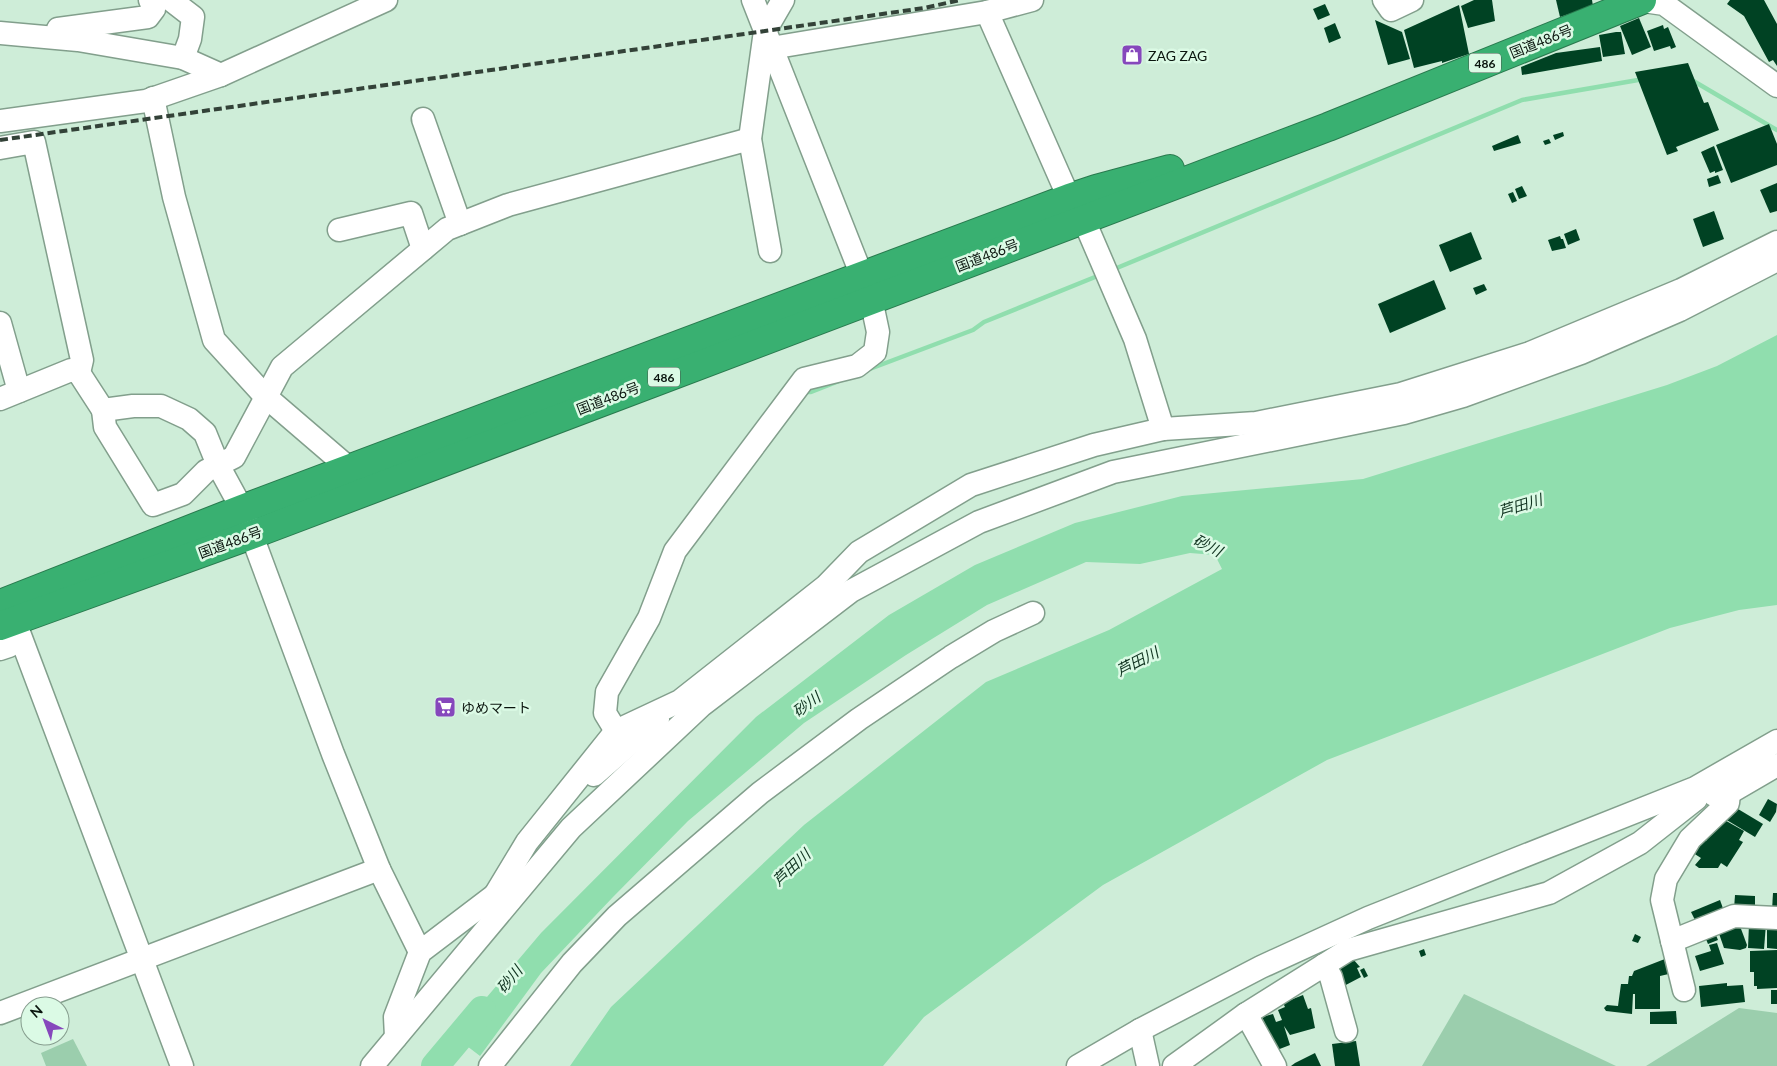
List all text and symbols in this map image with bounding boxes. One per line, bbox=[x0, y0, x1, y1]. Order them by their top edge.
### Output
street label: 国道486号 bbox=[1507, 21, 1575, 61]
shop icon: ZAG ZAG bbox=[1120, 43, 1144, 67]
place label: ZAG ZAG bbox=[1148, 47, 1207, 64]
road number: 486 bbox=[1469, 54, 1501, 72]
street label: 国道486号 bbox=[953, 235, 1021, 275]
road number: 486 bbox=[648, 368, 680, 387]
street label: 国道486号 bbox=[574, 378, 642, 418]
water label: 芦田川 bbox=[1496, 489, 1546, 520]
street label: 国道486号 bbox=[196, 523, 264, 561]
water label: 砂川 bbox=[1191, 530, 1227, 561]
water label: 芦田川 bbox=[1113, 642, 1163, 679]
water label: 砂川 bbox=[789, 687, 825, 720]
supermarket icon: ゆめマート bbox=[433, 695, 457, 719]
place label: ゆめマート bbox=[461, 699, 531, 716]
water label: 芦田川 bbox=[768, 844, 815, 889]
water label: 砂川 bbox=[492, 960, 527, 996]
north arrow bbox=[20, 996, 70, 1046]
text: N bbox=[26, 1001, 46, 1021]

